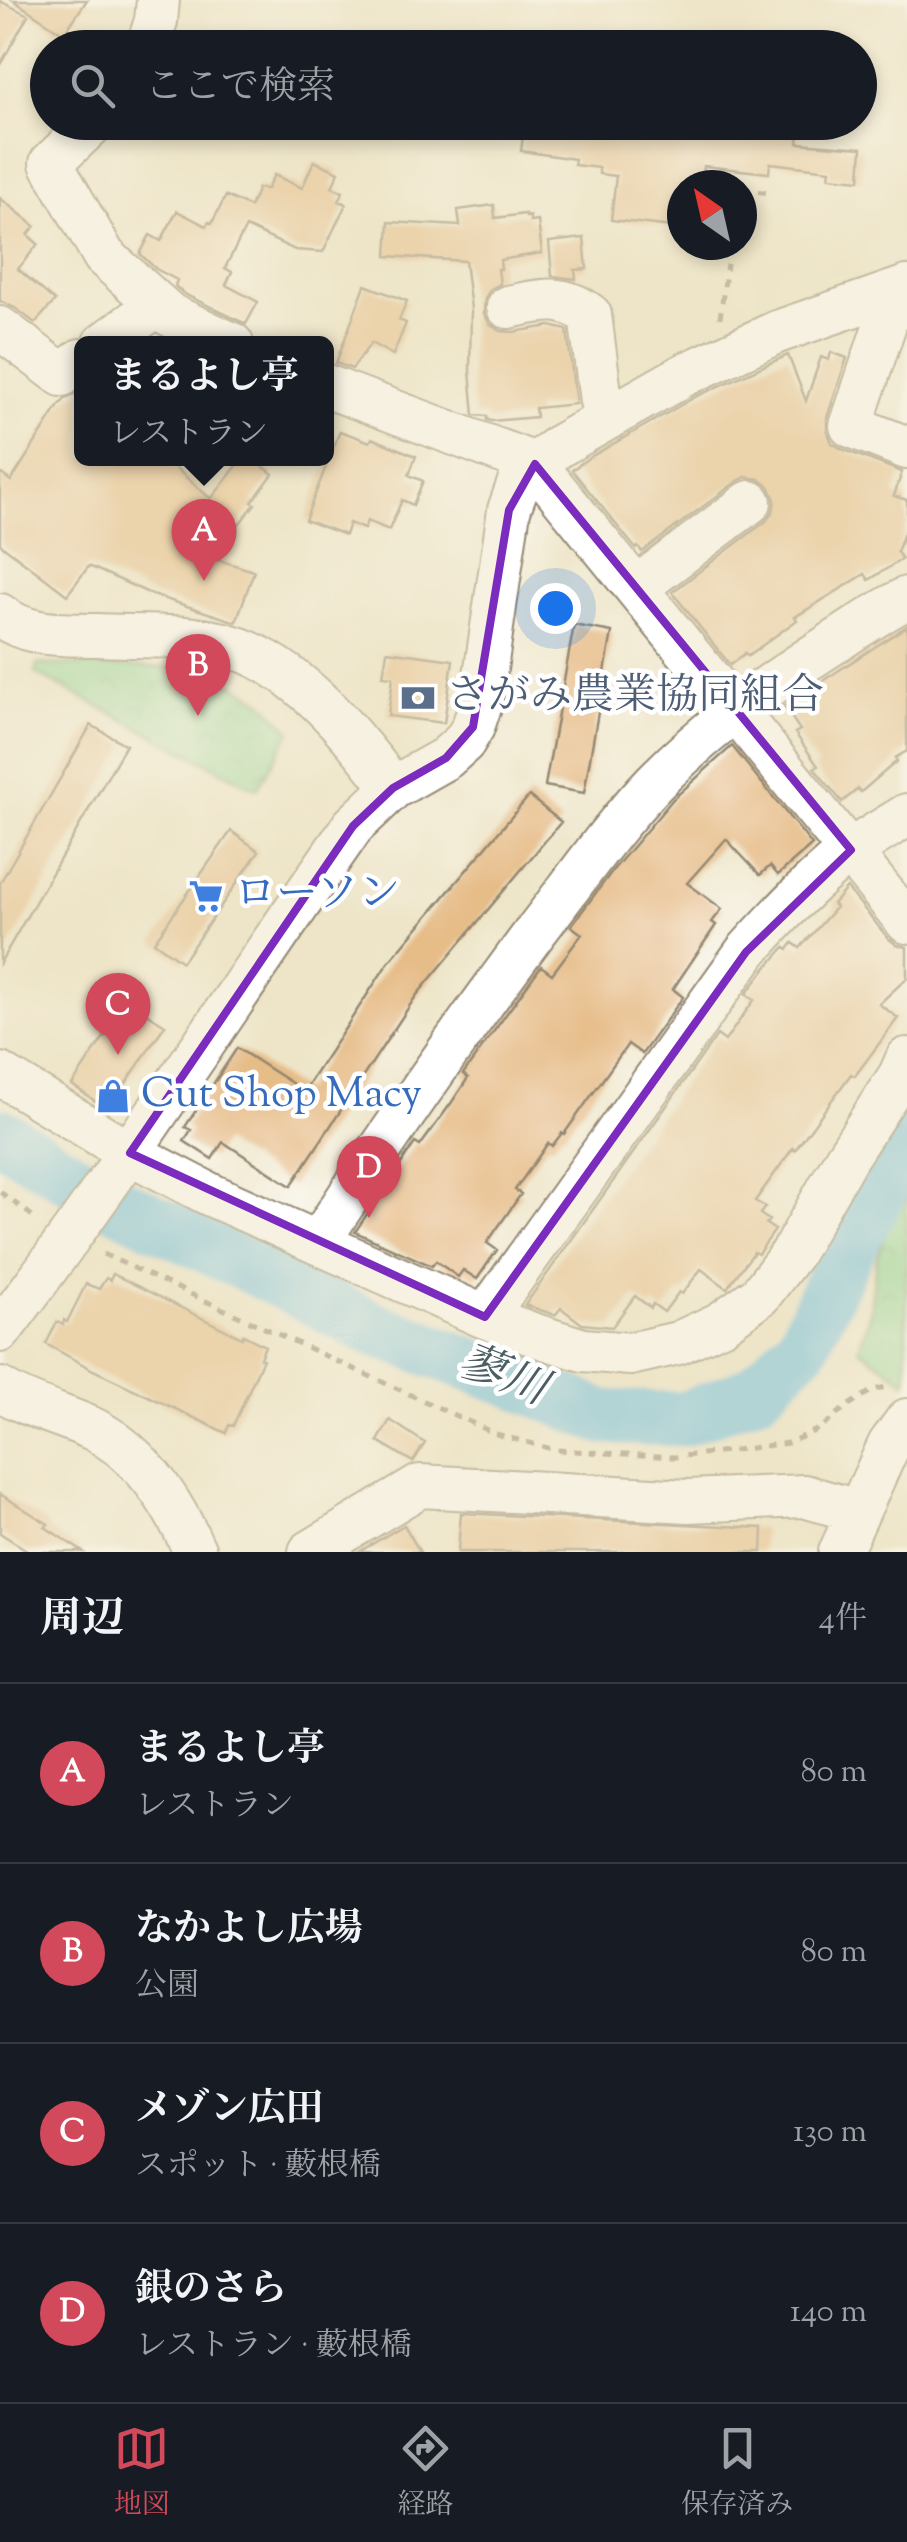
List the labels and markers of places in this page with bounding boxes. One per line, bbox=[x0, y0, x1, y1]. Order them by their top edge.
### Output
pin: A bbox=[172, 498, 236, 581]
pin: B bbox=[166, 634, 230, 716]
place label: さがみ農業協同組合 bbox=[446, 668, 824, 728]
bank icon: さがみ農業協同組合 bbox=[399, 679, 437, 717]
place label: ローソン bbox=[234, 866, 400, 926]
supermarket icon: ローソン bbox=[187, 877, 225, 915]
pin: C bbox=[86, 972, 150, 1055]
place label: Cut Shop Macy bbox=[141, 1066, 422, 1126]
shop icon: Cut Shop Macy bbox=[94, 1077, 132, 1115]
pin: D bbox=[336, 1136, 402, 1218]

